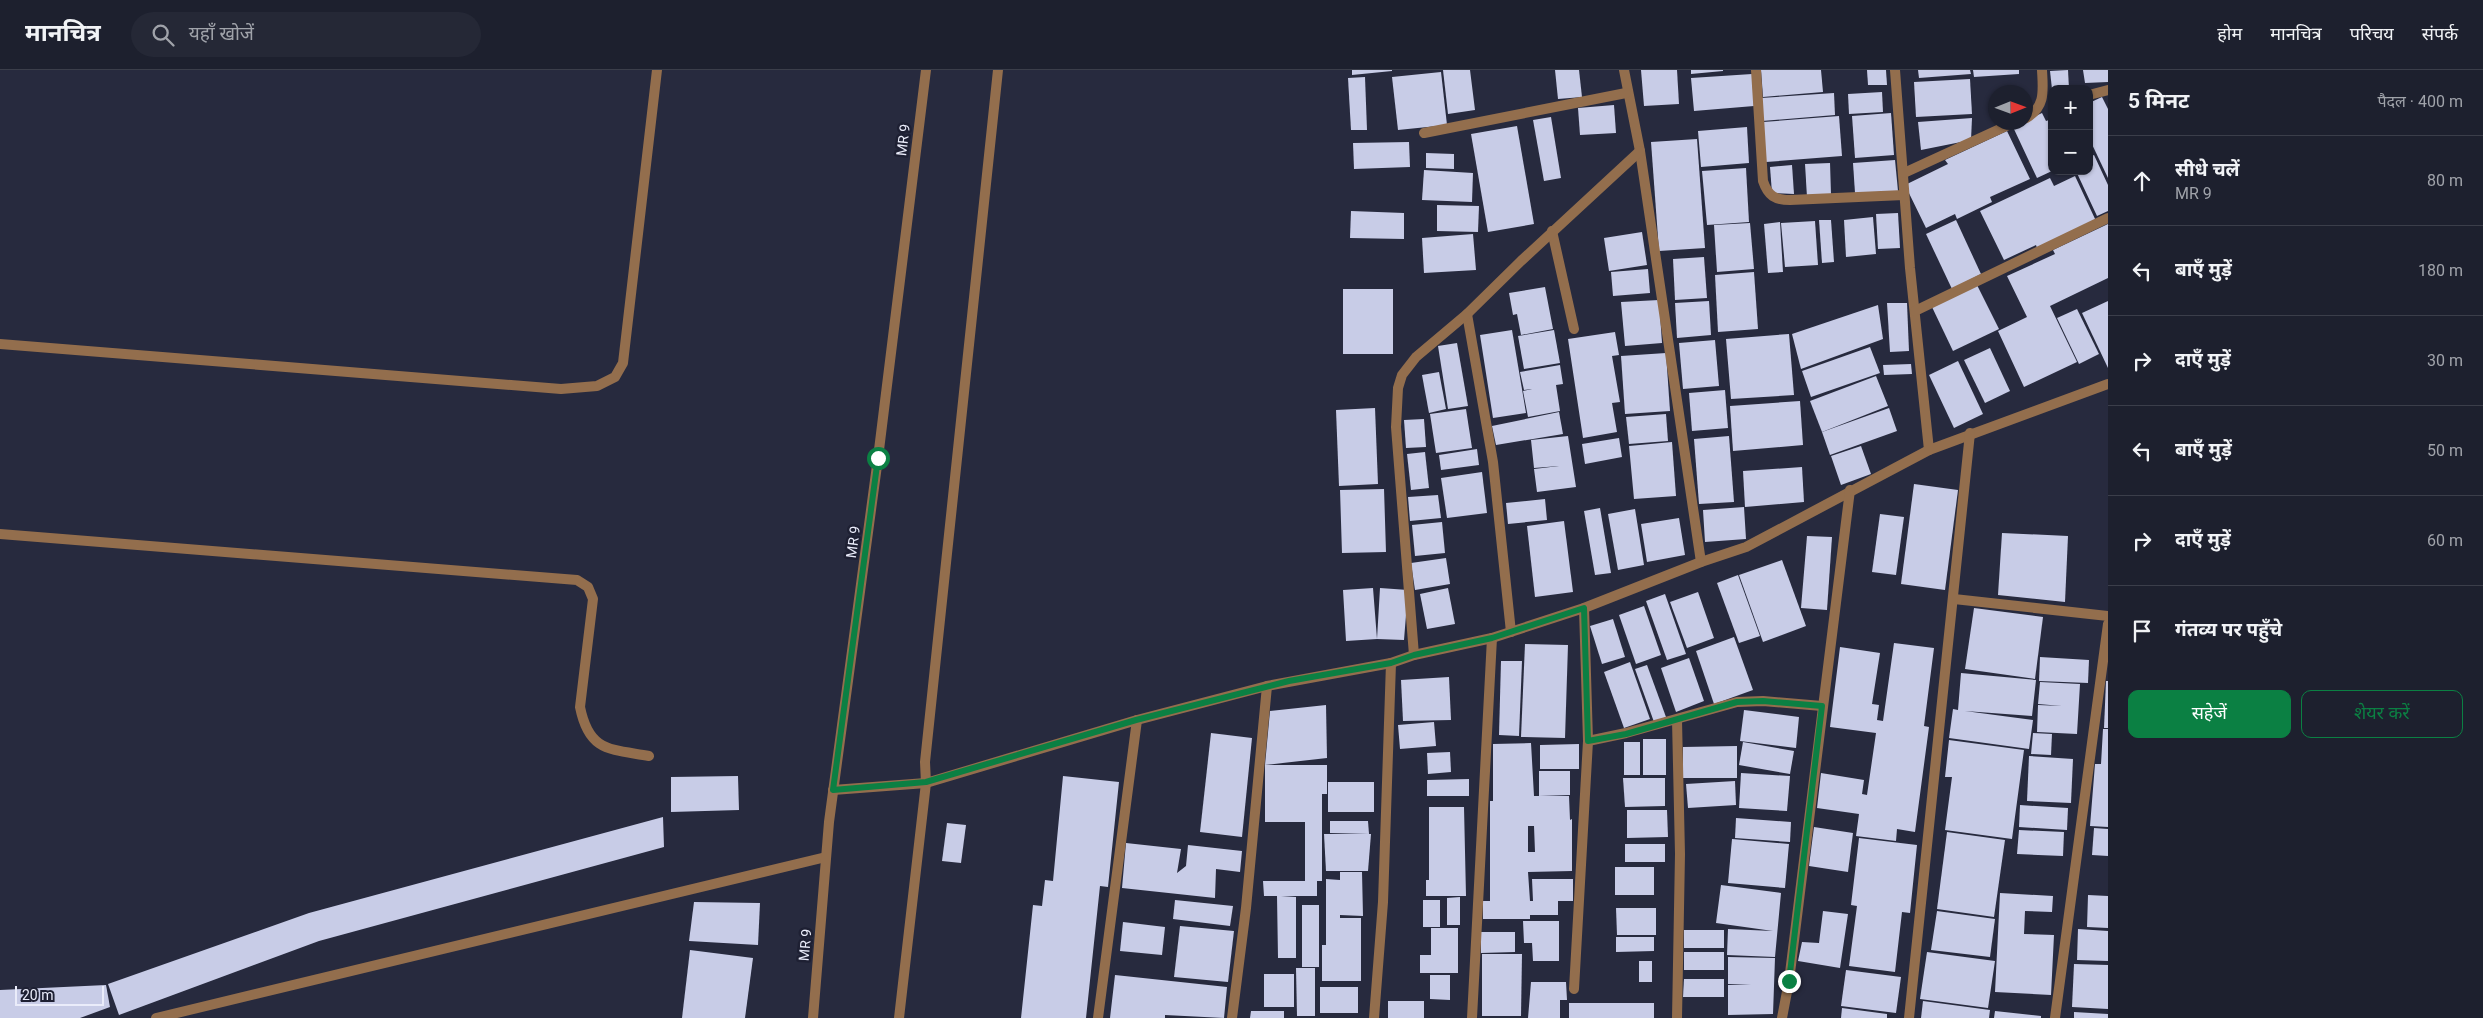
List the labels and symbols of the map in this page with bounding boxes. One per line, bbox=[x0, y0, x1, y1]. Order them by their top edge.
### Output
north arrow bbox=[1988, 85, 2033, 130]
street label: MR 9 bbox=[893, 123, 913, 157]
route start bbox=[867, 447, 890, 470]
street label: MR 9 bbox=[843, 525, 863, 559]
street label: MR 9 bbox=[796, 928, 814, 962]
route end bbox=[1778, 970, 1801, 993]
scale bar bbox=[15, 983, 104, 1006]

